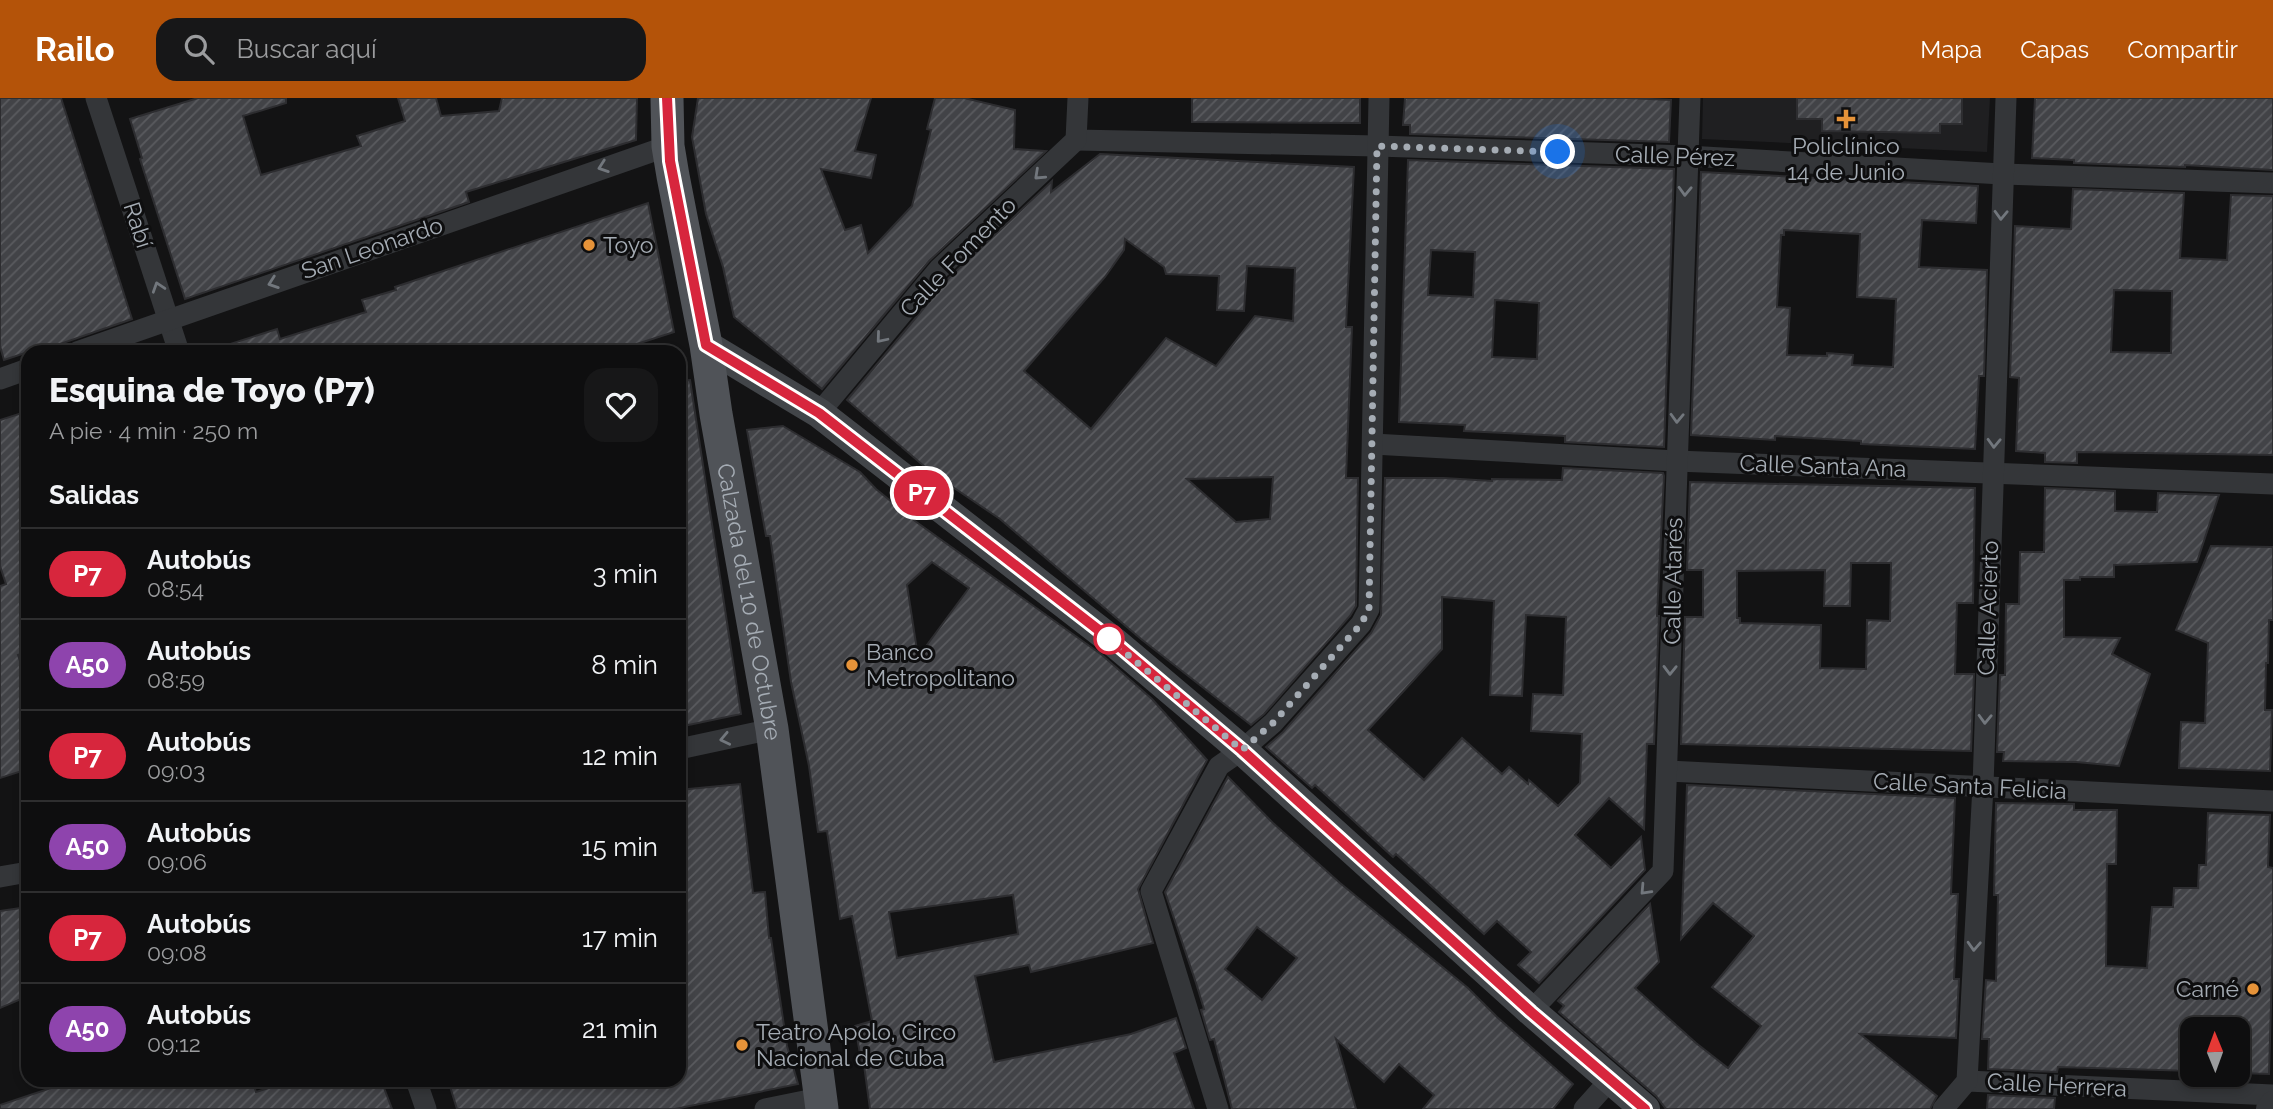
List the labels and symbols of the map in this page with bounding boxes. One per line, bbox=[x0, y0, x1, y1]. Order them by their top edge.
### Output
marker: Policlínico 14 de Junio bbox=[1836, 109, 1856, 129]
place label: Policlínico 14 de Junio bbox=[1787, 132, 1905, 185]
your location bbox=[1540, 134, 1575, 169]
street label: Calle Pérez bbox=[1615, 140, 1736, 171]
one-way arrow bbox=[598, 159, 610, 173]
one-way arrow bbox=[1034, 166, 1047, 179]
one-way arrow bbox=[1678, 185, 1693, 196]
street label: Calle Fomento bbox=[894, 191, 1021, 322]
street label: Rabí bbox=[118, 199, 159, 252]
one-way arrow bbox=[1993, 210, 2008, 221]
street label: San Leonardo bbox=[298, 211, 446, 284]
place label: Toyo bbox=[603, 231, 653, 258]
marker: Toyo bbox=[581, 237, 597, 253]
one-way arrow bbox=[268, 275, 280, 289]
one-way arrow bbox=[152, 281, 166, 293]
one-way arrow bbox=[877, 331, 890, 343]
one-way arrow bbox=[1670, 413, 1685, 424]
one-way arrow bbox=[1986, 438, 2002, 448]
street label: Calle Santa Ana bbox=[1739, 449, 1907, 482]
street label: Calzada del 10 de Octubre bbox=[712, 461, 787, 742]
line badge: P7 bbox=[890, 470, 954, 516]
street label: Calle Atarés bbox=[1658, 517, 1687, 645]
street label: Calle Acierto bbox=[1972, 540, 2003, 676]
unlabelled marker bbox=[1094, 624, 1124, 654]
place label: Banco Metropolitano bbox=[866, 638, 1015, 691]
marker: Banco Metropolitano bbox=[844, 657, 860, 673]
one-way arrow bbox=[1663, 665, 1678, 676]
one-way arrow bbox=[1977, 714, 1992, 725]
one-way arrow bbox=[719, 731, 731, 746]
street label: Calle Santa Felicia bbox=[1873, 767, 2068, 804]
one-way arrow bbox=[1641, 882, 1654, 895]
one-way arrow bbox=[1967, 941, 1982, 952]
place label: Carné bbox=[2176, 975, 2239, 1002]
marker: Carné bbox=[2245, 981, 2261, 997]
north arrow bbox=[2180, 1017, 2250, 1087]
place label: Teatro Apolo, Circo Nacional de Cuba bbox=[756, 1018, 956, 1071]
marker: Teatro Apolo, Circo Nacional de Cuba bbox=[734, 1037, 750, 1053]
street label: Calle Herrera bbox=[1986, 1067, 2128, 1102]

